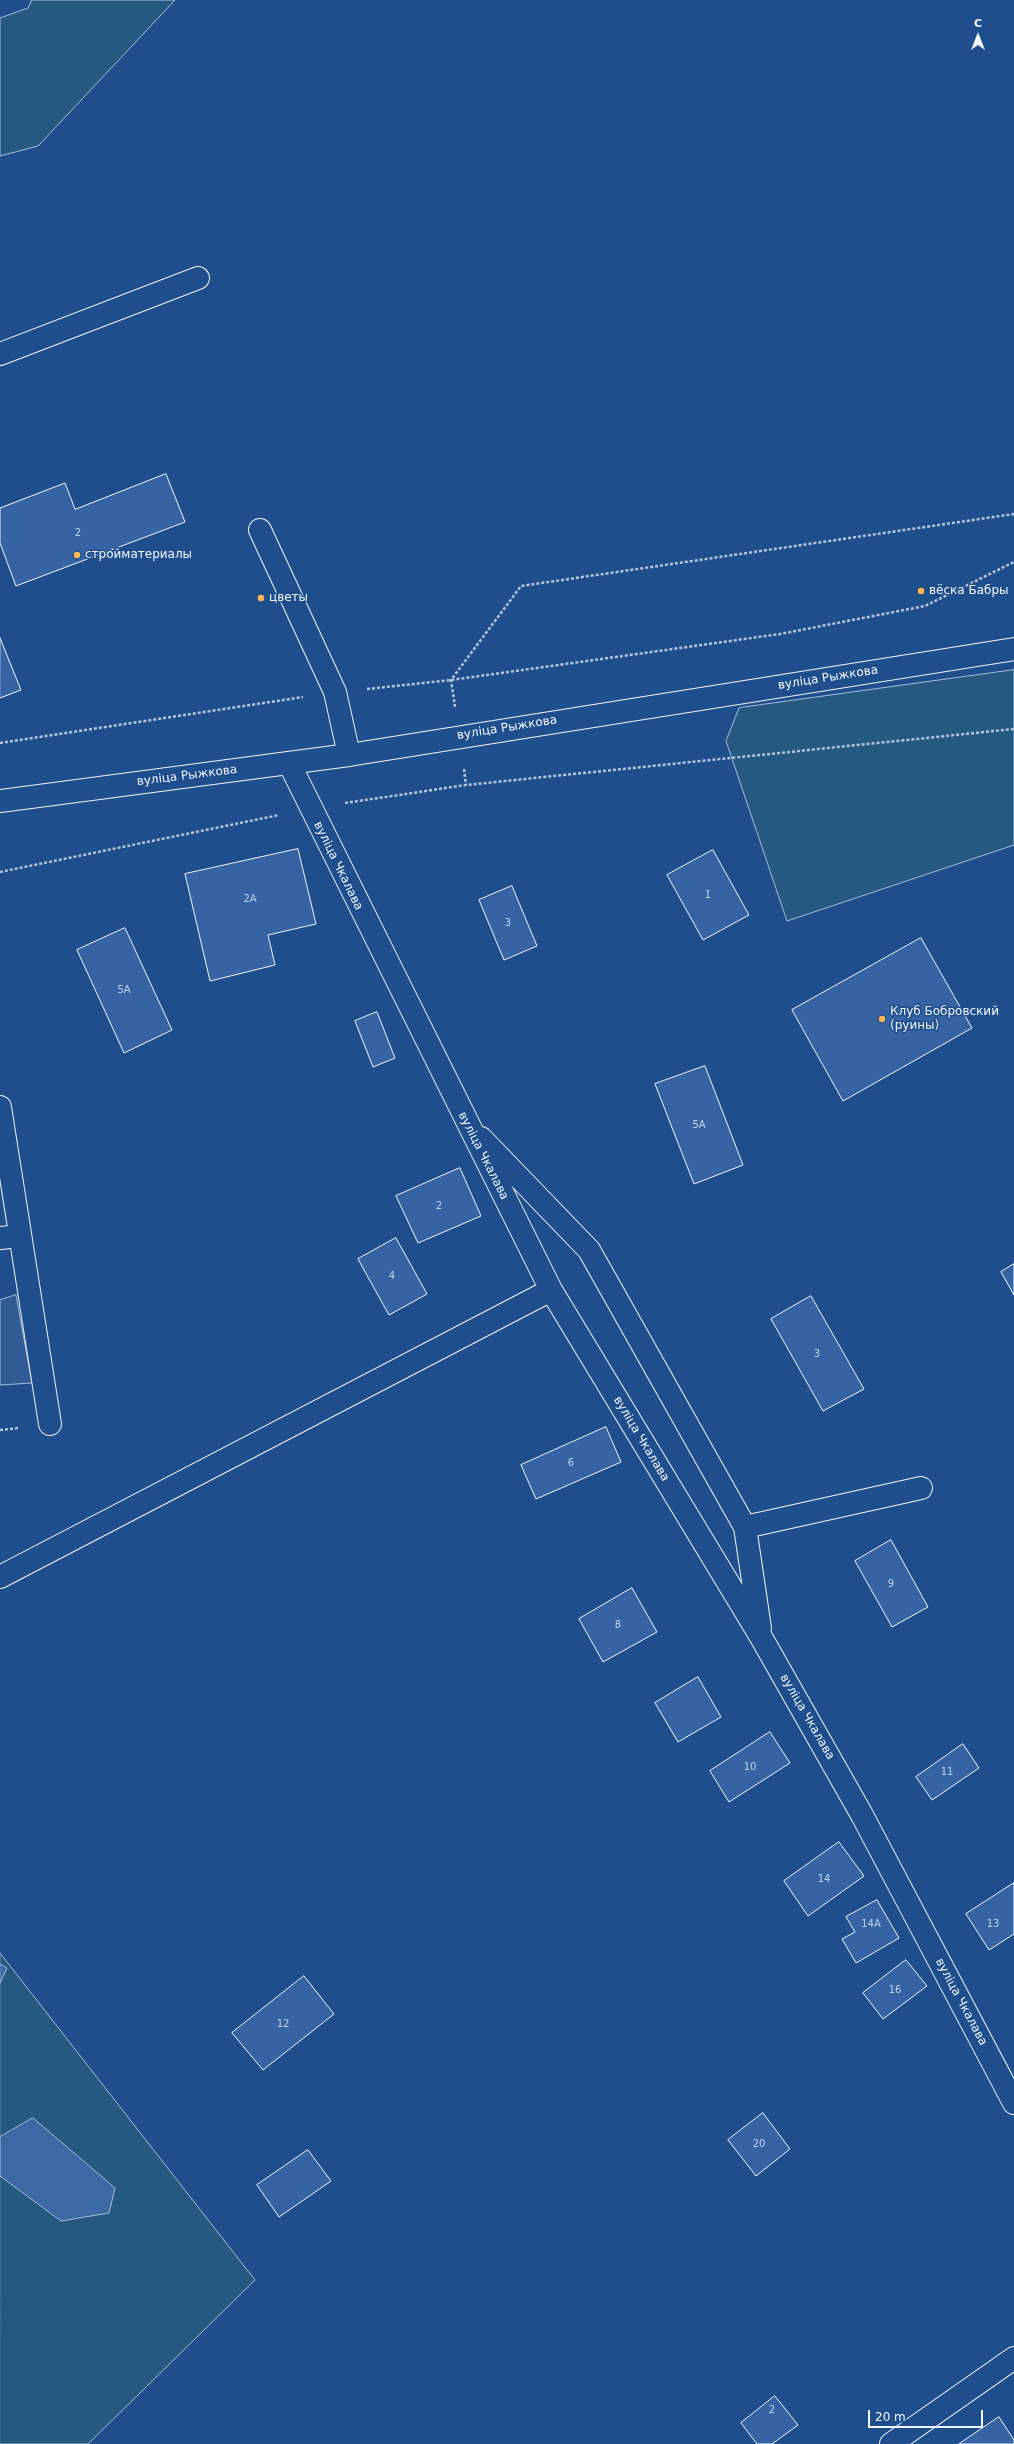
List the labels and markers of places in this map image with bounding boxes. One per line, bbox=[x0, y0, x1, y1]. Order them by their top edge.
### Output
place label: стройматериалы bbox=[85, 548, 192, 562]
marker: стройматериалы bbox=[72, 550, 82, 560]
place label: вёска Бабры bbox=[929, 584, 1009, 598]
marker: вёска Бабры bbox=[916, 586, 926, 596]
place label: цветы bbox=[269, 591, 308, 605]
marker: цветы bbox=[256, 593, 266, 603]
place label: Клуб Бобровский (руины) bbox=[890, 1005, 999, 1033]
marker: Клуб Бобровский (руины) bbox=[877, 1014, 887, 1024]

